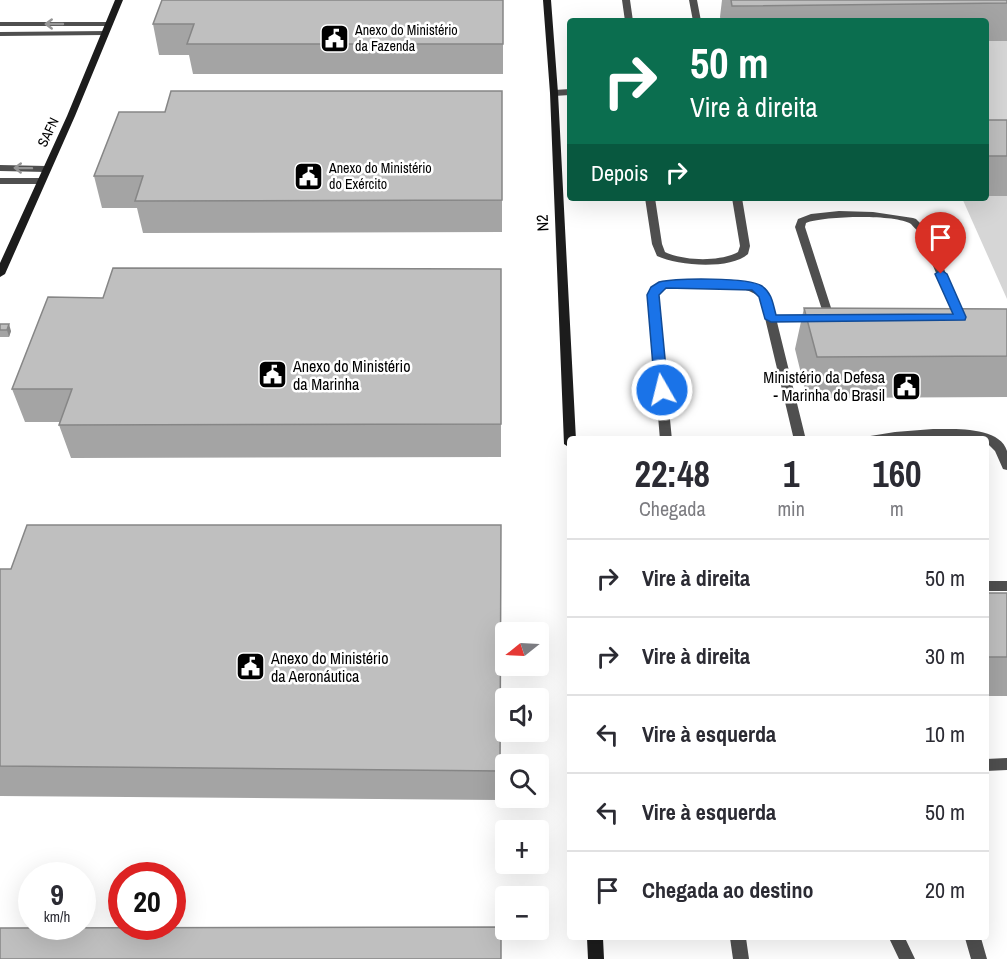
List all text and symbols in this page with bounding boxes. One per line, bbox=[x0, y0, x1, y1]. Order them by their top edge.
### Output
one-way arrow bbox=[45, 18, 65, 30]
place label: Anexo do Ministério da Fazenda bbox=[354, 21, 458, 55]
public building icon: Anexo do Ministério da Fazenda bbox=[318, 22, 350, 54]
text: 50 m bbox=[690, 35, 769, 91]
icon: right bbox=[591, 42, 669, 120]
text: Vire à direita bbox=[690, 89, 818, 125]
street label: SAFN bbox=[33, 114, 63, 150]
icon: right bbox=[660, 156, 693, 189]
text: Depois bbox=[591, 158, 648, 188]
place label: Anexo do Ministério do Exército bbox=[328, 159, 432, 193]
public building icon: Anexo do Ministério do Exército bbox=[292, 160, 324, 192]
one-way arrow bbox=[13, 163, 33, 174]
pin bbox=[915, 212, 966, 274]
street label: N2 bbox=[531, 214, 553, 232]
icon: arrive bbox=[924, 221, 957, 254]
place label: Anexo do Ministério da Marinha bbox=[292, 355, 410, 395]
position arrow bbox=[630, 358, 694, 422]
public building icon: Anexo do Ministério da Marinha bbox=[256, 359, 288, 391]
place label: Ministério da Defesa - Marinha do Brasil bbox=[763, 366, 886, 406]
public building icon: Ministério da Defesa - Marinha do Brasil bbox=[890, 370, 922, 402]
text: 22:48 bbox=[634, 450, 710, 498]
text: 1 bbox=[783, 450, 799, 498]
text: 160 bbox=[872, 450, 922, 498]
text: Chegada bbox=[639, 495, 706, 522]
text: min bbox=[777, 495, 805, 522]
text: m bbox=[890, 495, 904, 522]
icon: right bbox=[591, 562, 624, 595]
text: Vire à direita bbox=[642, 563, 750, 593]
text: 50 m bbox=[925, 563, 965, 593]
north arrow bbox=[495, 622, 549, 676]
map controls bbox=[495, 622, 549, 940]
icon: right bbox=[591, 640, 624, 673]
text: Vire à direita bbox=[642, 641, 750, 671]
text: 30 m bbox=[925, 641, 965, 671]
place label: Anexo do Ministério da Aeronáutica bbox=[270, 647, 388, 687]
public building icon: Anexo do Ministério da Aeronáutica bbox=[234, 651, 266, 683]
button: sound bbox=[495, 688, 549, 742]
icon: left bbox=[591, 718, 624, 751]
text: Vire à esquerda bbox=[642, 719, 776, 749]
text: 10 m bbox=[925, 719, 965, 749]
button: search bbox=[495, 754, 549, 808]
icon: left bbox=[591, 796, 624, 829]
text: Vire à esquerda bbox=[642, 797, 776, 827]
text: 50 m bbox=[925, 797, 965, 827]
button: + bbox=[495, 820, 549, 874]
speed limit sign: 20 bbox=[108, 862, 186, 940]
text: 9 bbox=[50, 874, 64, 914]
icon: arrive bbox=[591, 874, 624, 907]
text: Chegada ao destino bbox=[642, 875, 813, 905]
text: 20 m bbox=[925, 875, 965, 905]
button: − bbox=[495, 886, 549, 940]
text: km/h bbox=[44, 906, 70, 927]

